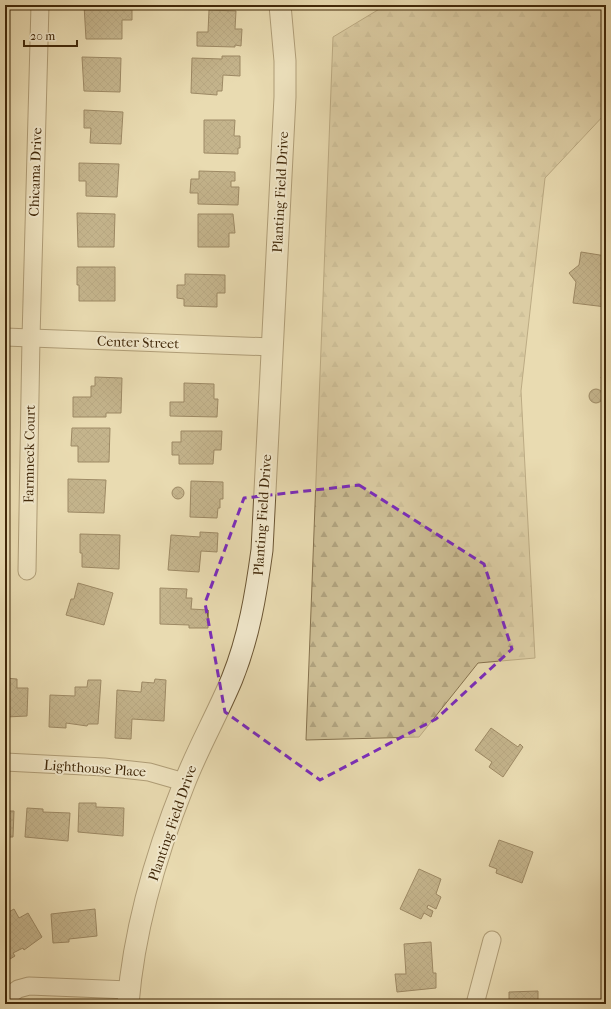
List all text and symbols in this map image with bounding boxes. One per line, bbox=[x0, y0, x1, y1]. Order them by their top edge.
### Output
scale bar bbox=[24, 22, 77, 48]
text: 20 m bbox=[30, 29, 55, 43]
street label: Chicama Drive bbox=[25, 127, 46, 217]
street label: Planting Field Drive bbox=[269, 131, 292, 253]
street label: Center Street bbox=[97, 333, 179, 352]
street label: Farmneck Court bbox=[20, 405, 39, 503]
street label: Planting Field Drive bbox=[250, 454, 275, 576]
street label: Lighthouse Place bbox=[43, 756, 147, 781]
street label: Planting Field Drive bbox=[145, 763, 200, 883]

